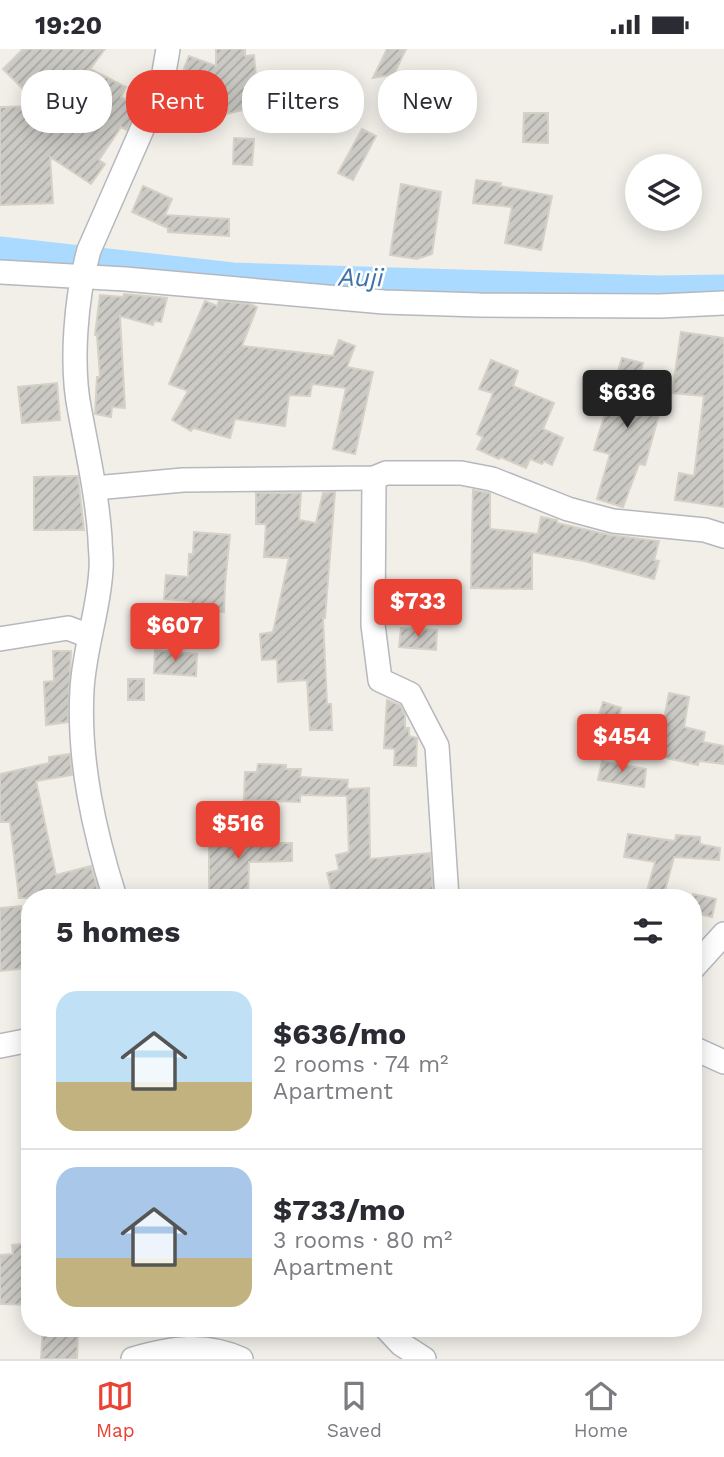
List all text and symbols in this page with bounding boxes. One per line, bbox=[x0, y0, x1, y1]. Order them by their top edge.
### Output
text: 19:20 bbox=[35, 10, 102, 40]
chip: Buy bbox=[21, 70, 112, 133]
chip: Rent bbox=[126, 70, 228, 133]
chip: Filters bbox=[242, 70, 364, 133]
chip: New bbox=[378, 70, 477, 133]
map controls bbox=[625, 154, 702, 231]
button: layers bbox=[625, 154, 702, 231]
water label: Auji bbox=[337, 262, 385, 292]
pin: $636 bbox=[586, 371, 668, 430]
text: $636 bbox=[599, 379, 655, 406]
pin: $733 bbox=[377, 579, 459, 639]
text: $733 bbox=[390, 588, 446, 615]
pin: $607 bbox=[134, 603, 216, 663]
text: $607 bbox=[146, 612, 204, 639]
pin: $454 bbox=[581, 715, 663, 774]
text: $454 bbox=[593, 723, 651, 750]
pin: $516 bbox=[197, 801, 279, 861]
text: $516 bbox=[212, 810, 264, 837]
icon: filters bbox=[629, 912, 667, 950]
text: 5 homes bbox=[56, 914, 180, 949]
text: $636/mo bbox=[273, 1016, 406, 1051]
icon: home bbox=[112, 1019, 196, 1103]
text: 2 rooms · 74 m² bbox=[273, 1051, 448, 1078]
text: Apartment bbox=[273, 1078, 393, 1105]
text: $733/mo bbox=[273, 1192, 405, 1227]
icon: home bbox=[112, 1195, 196, 1279]
text: 3 rooms · 80 m² bbox=[273, 1227, 452, 1254]
text: Apartment bbox=[273, 1254, 393, 1281]
tab: Map bbox=[96, 1377, 135, 1442]
tab: Saved bbox=[327, 1377, 382, 1442]
tab: Home bbox=[574, 1377, 628, 1442]

